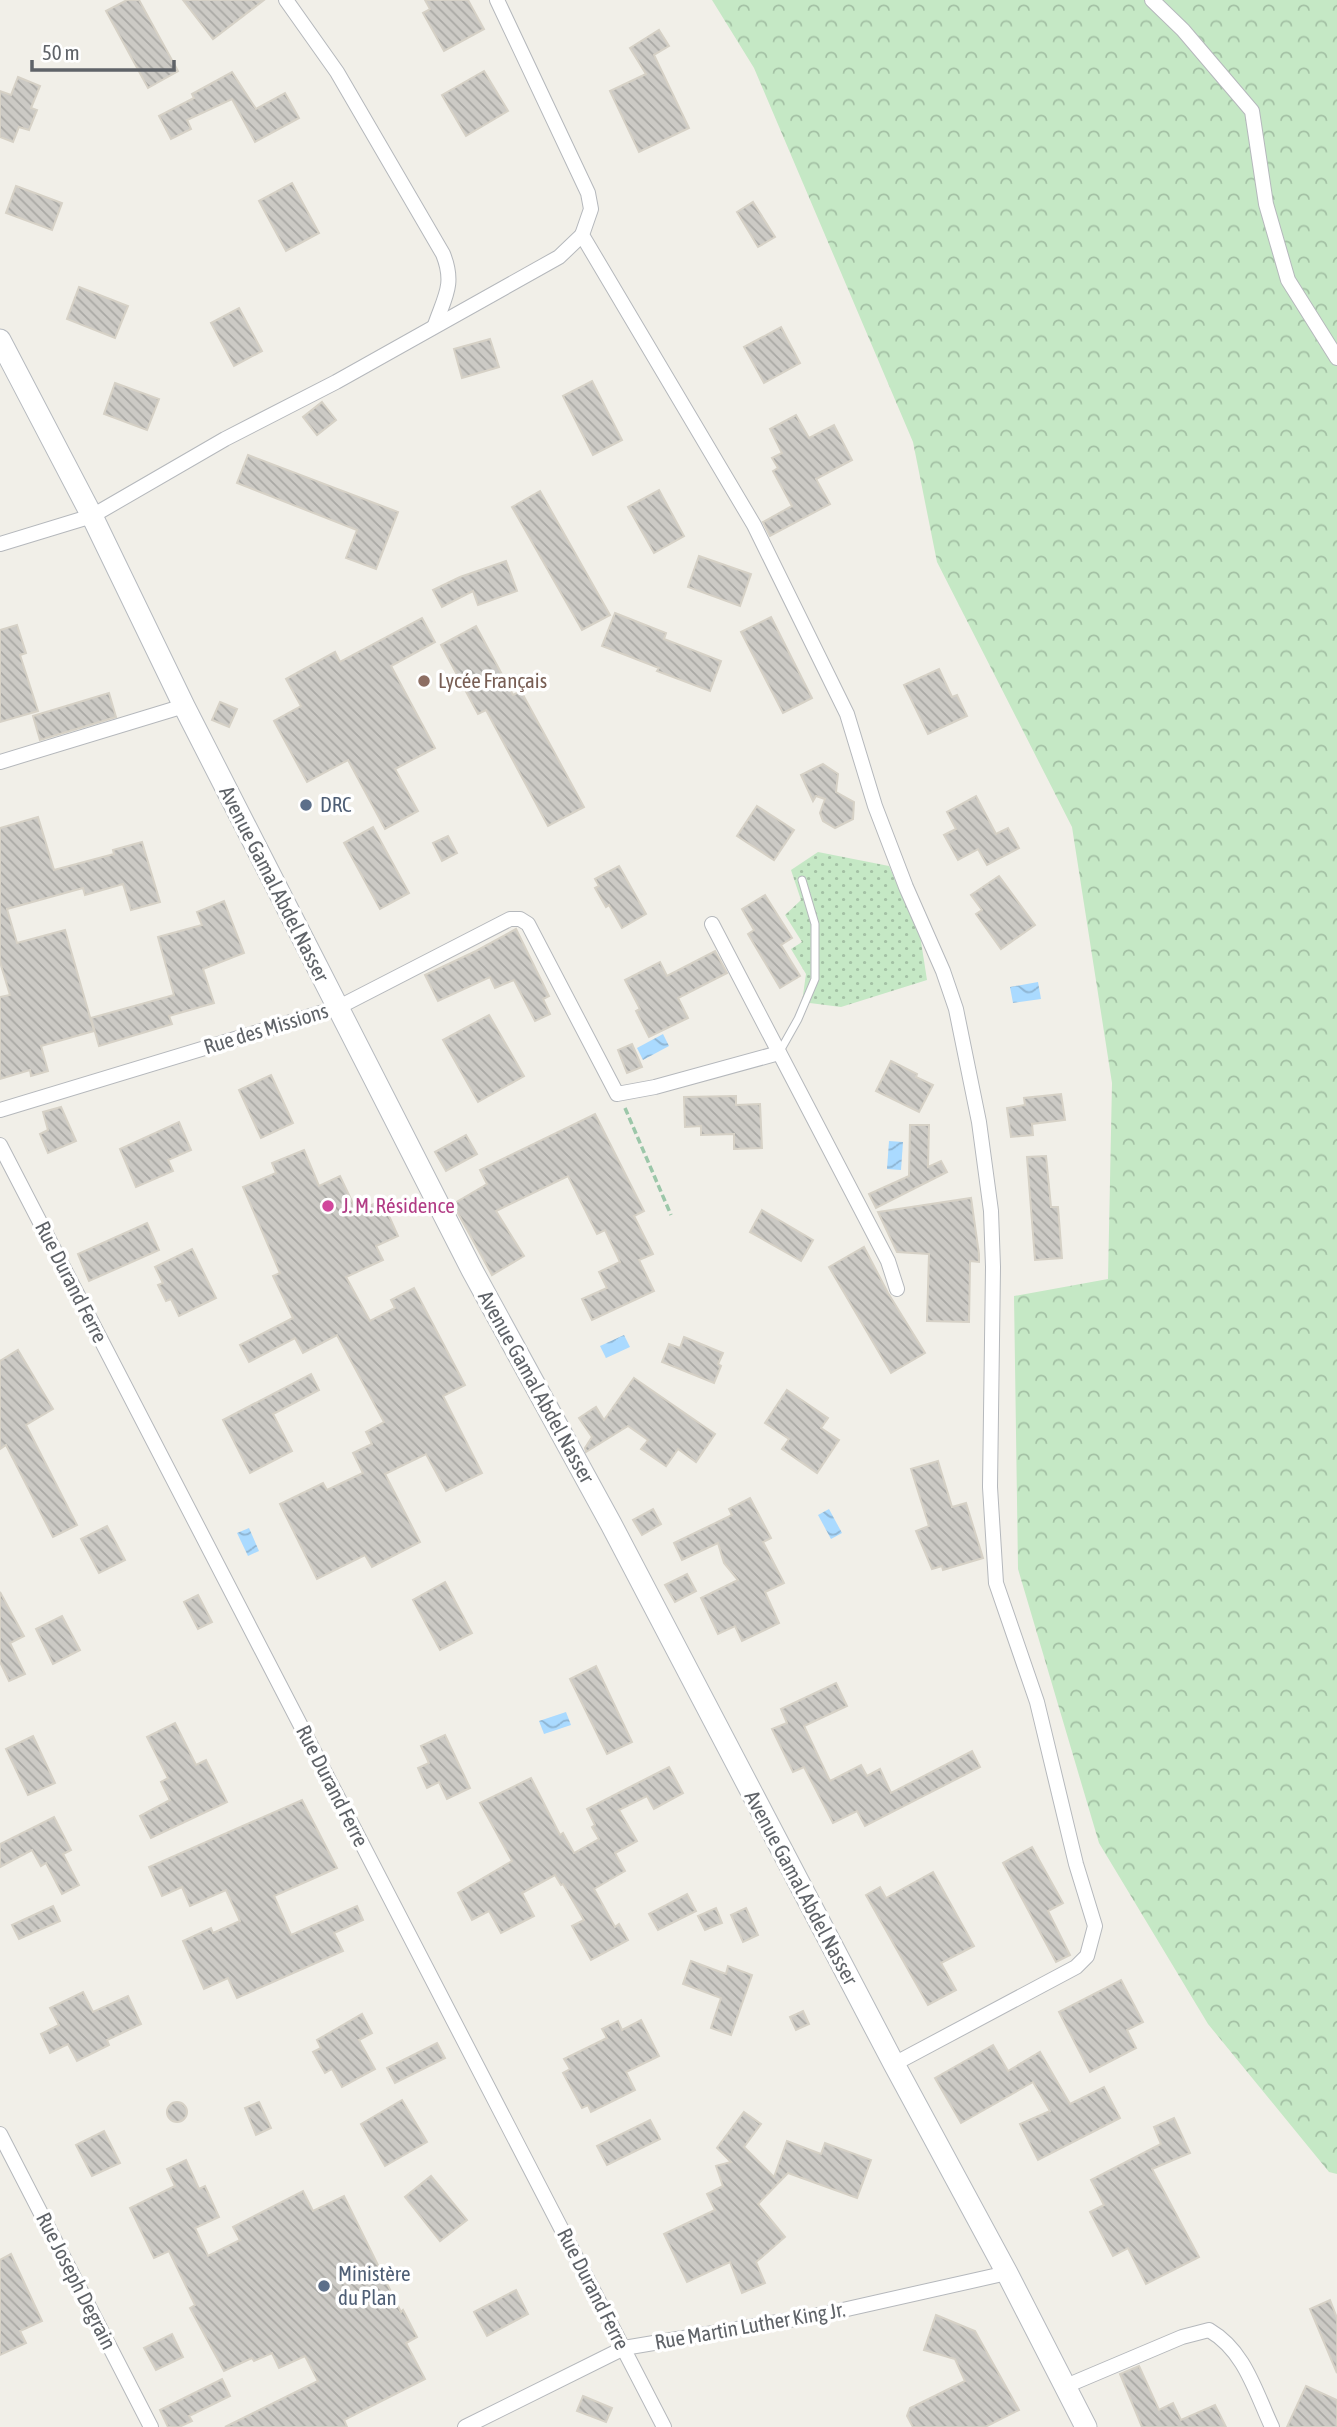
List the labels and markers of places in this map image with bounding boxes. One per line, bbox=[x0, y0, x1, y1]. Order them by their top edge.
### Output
place label: Lycée Français bbox=[438, 668, 547, 692]
marker: Lycée Français bbox=[416, 673, 432, 689]
place label: DRC bbox=[320, 792, 352, 816]
marker: DRC bbox=[298, 797, 314, 813]
place label: J. M. Résidence bbox=[342, 1193, 455, 1217]
marker: J. M. Résidence bbox=[320, 1198, 336, 1214]
place label: Ministère du Plan bbox=[338, 2261, 410, 2309]
marker: Ministère du Plan bbox=[316, 2278, 332, 2294]

